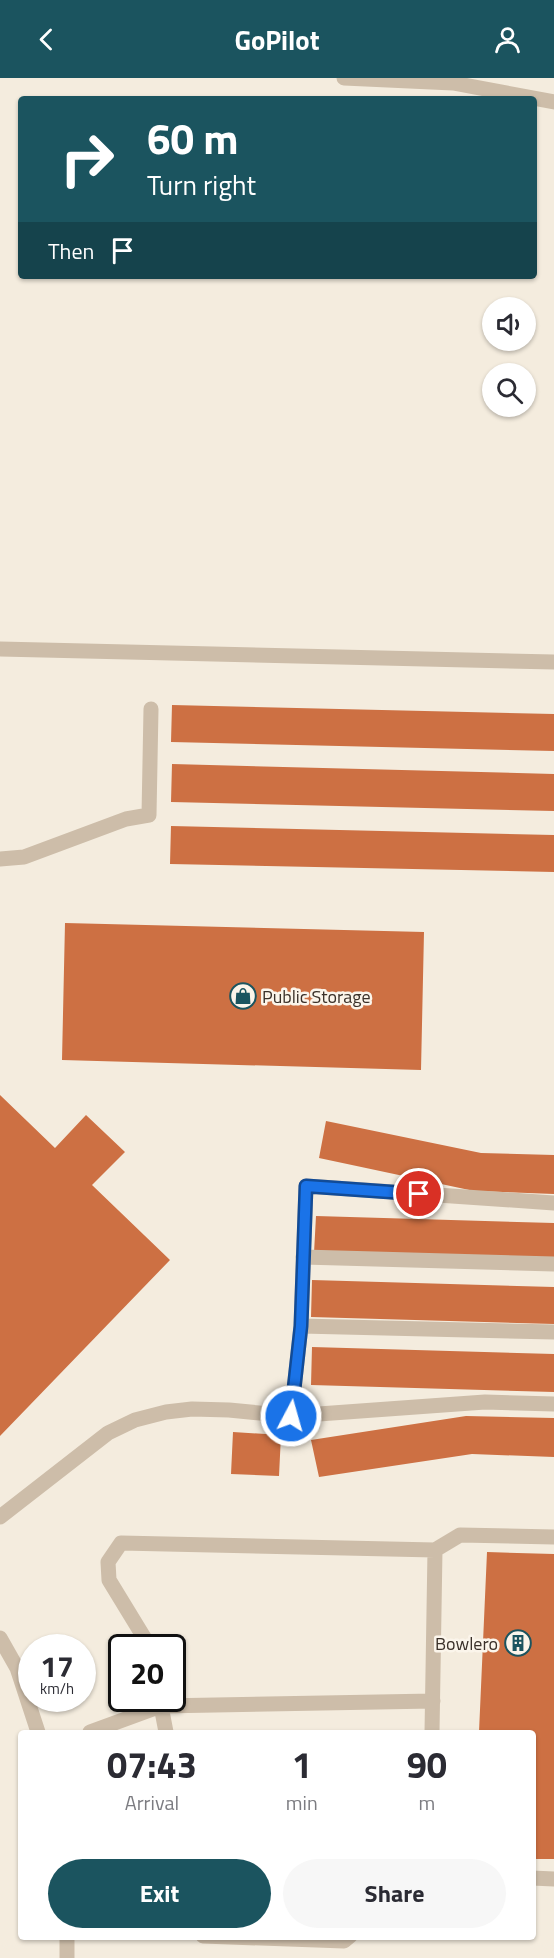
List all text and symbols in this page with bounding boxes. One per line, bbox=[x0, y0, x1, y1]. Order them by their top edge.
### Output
text: GoPilot bbox=[234, 19, 320, 60]
icon: back bbox=[30, 23, 63, 56]
icon: person bbox=[491, 23, 524, 56]
text: 60 m bbox=[147, 106, 239, 170]
icon: right bbox=[48, 120, 126, 198]
text: Turn right bbox=[147, 164, 256, 205]
text: Then bbox=[48, 234, 94, 268]
icon: arrive bbox=[106, 234, 139, 267]
map controls bbox=[482, 297, 536, 417]
button: sound bbox=[482, 297, 536, 351]
button: search bbox=[482, 363, 536, 417]
shop icon: Public Storage bbox=[228, 981, 258, 1011]
place label: Public Storage bbox=[262, 983, 371, 1010]
pin bbox=[393, 1168, 444, 1219]
icon: arrive bbox=[402, 1177, 435, 1210]
position arrow bbox=[259, 1384, 323, 1448]
building icon: Bowlero bbox=[503, 1628, 533, 1658]
place label: Bowlero bbox=[435, 1630, 498, 1657]
speed limit sign: 20 bbox=[108, 1634, 186, 1712]
text: 17 bbox=[40, 1643, 74, 1689]
text: km/h bbox=[40, 1677, 74, 1700]
text: 07:43 bbox=[107, 1737, 197, 1792]
text: 1 bbox=[292, 1737, 312, 1792]
text: 90 bbox=[407, 1737, 447, 1792]
text: Arrival bbox=[125, 1787, 179, 1818]
text: min bbox=[286, 1787, 318, 1818]
text: m bbox=[418, 1787, 435, 1818]
button: Exit bbox=[48, 1859, 271, 1928]
button: Share bbox=[283, 1859, 506, 1928]

